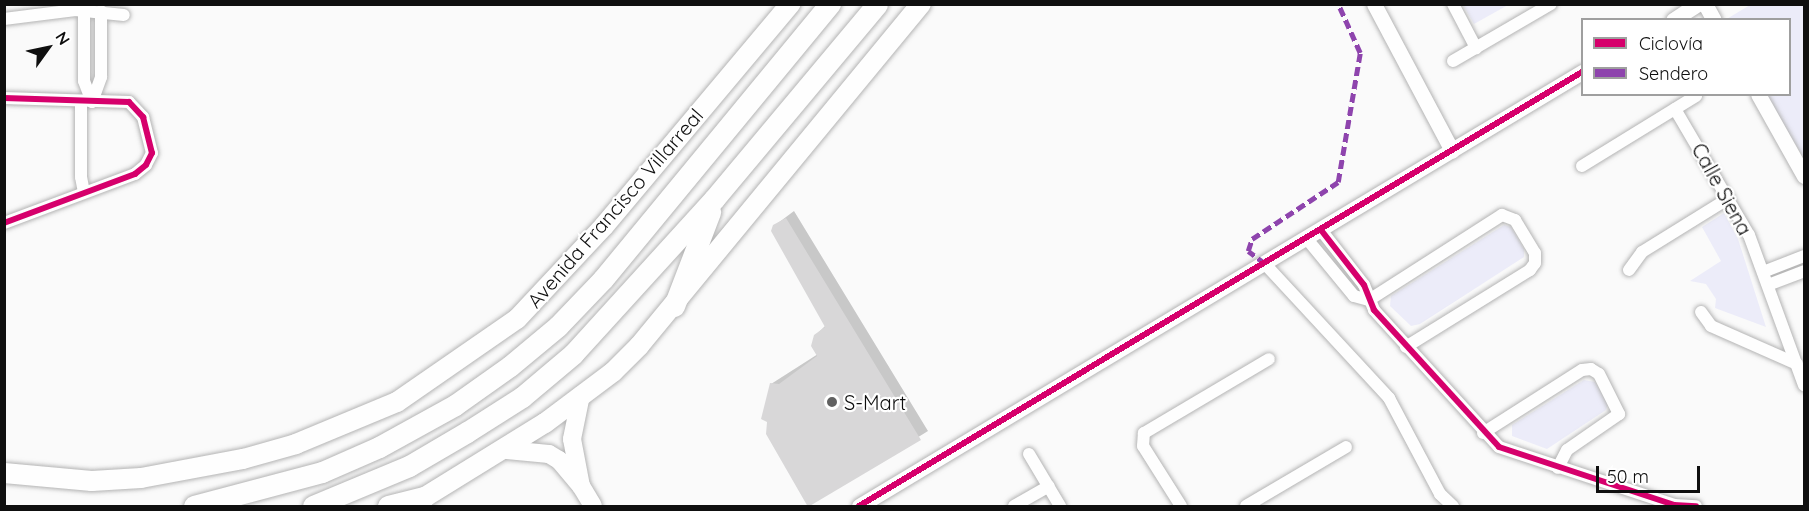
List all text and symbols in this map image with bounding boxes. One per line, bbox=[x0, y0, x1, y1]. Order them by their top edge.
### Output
north arrow bbox=[18, 18, 78, 78]
legend bbox=[1581, 18, 1791, 96]
text: N bbox=[52, 28, 75, 49]
text: Ciclovía bbox=[1639, 32, 1703, 55]
text: Sendero bbox=[1639, 62, 1708, 85]
street label: Avenida Francisco Villarreal bbox=[522, 104, 708, 312]
street label: Calle Siena bbox=[1687, 139, 1757, 239]
place label: S-Mart bbox=[844, 390, 906, 414]
marker: S-Mart bbox=[825, 395, 839, 409]
scale bar bbox=[1599, 454, 1702, 492]
text: 50 m bbox=[1607, 465, 1649, 488]

